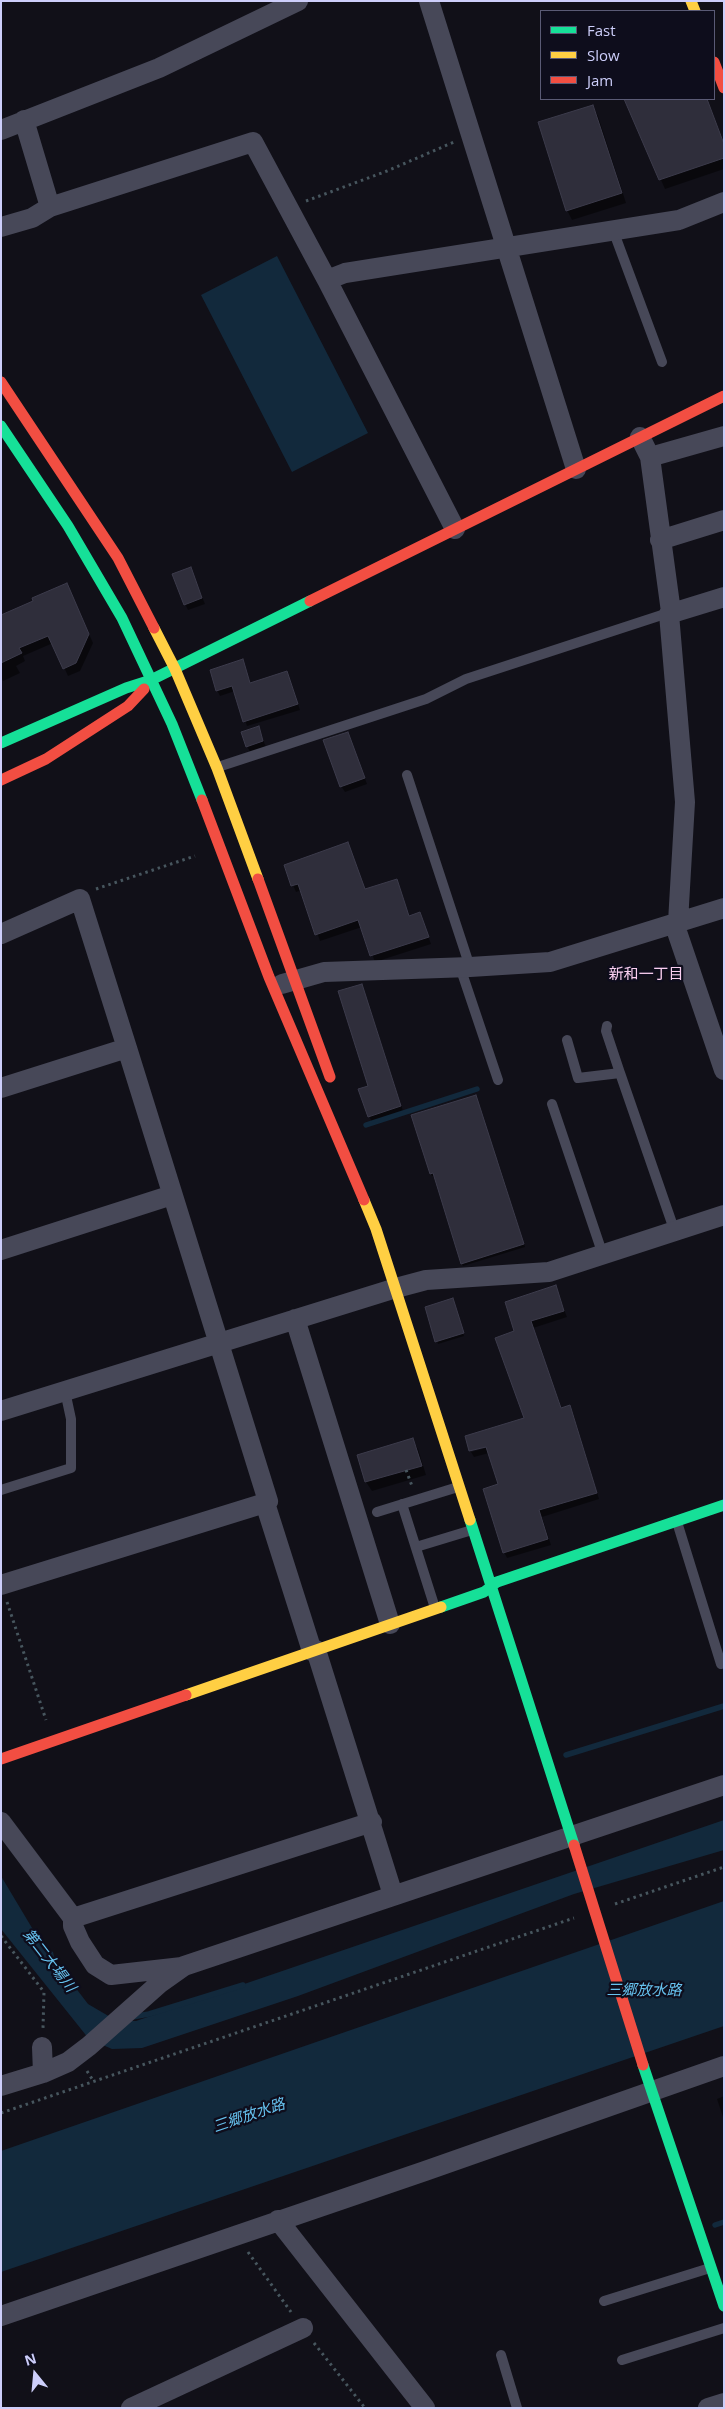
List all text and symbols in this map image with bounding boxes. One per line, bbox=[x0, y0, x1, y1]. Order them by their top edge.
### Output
legend bbox=[540, 10, 715, 100]
text: Fast bbox=[587, 20, 616, 40]
text: Slow bbox=[587, 45, 620, 65]
text: Jam bbox=[587, 70, 613, 90]
district label: 新和一丁目 bbox=[609, 966, 683, 984]
water label: 第二大場川 bbox=[19, 1926, 79, 1996]
water label: 三郷放水路 bbox=[607, 1982, 681, 2000]
water label: 三郷放水路 bbox=[211, 2095, 287, 2137]
text: N bbox=[22, 2348, 39, 2370]
north arrow bbox=[10, 2349, 60, 2399]

